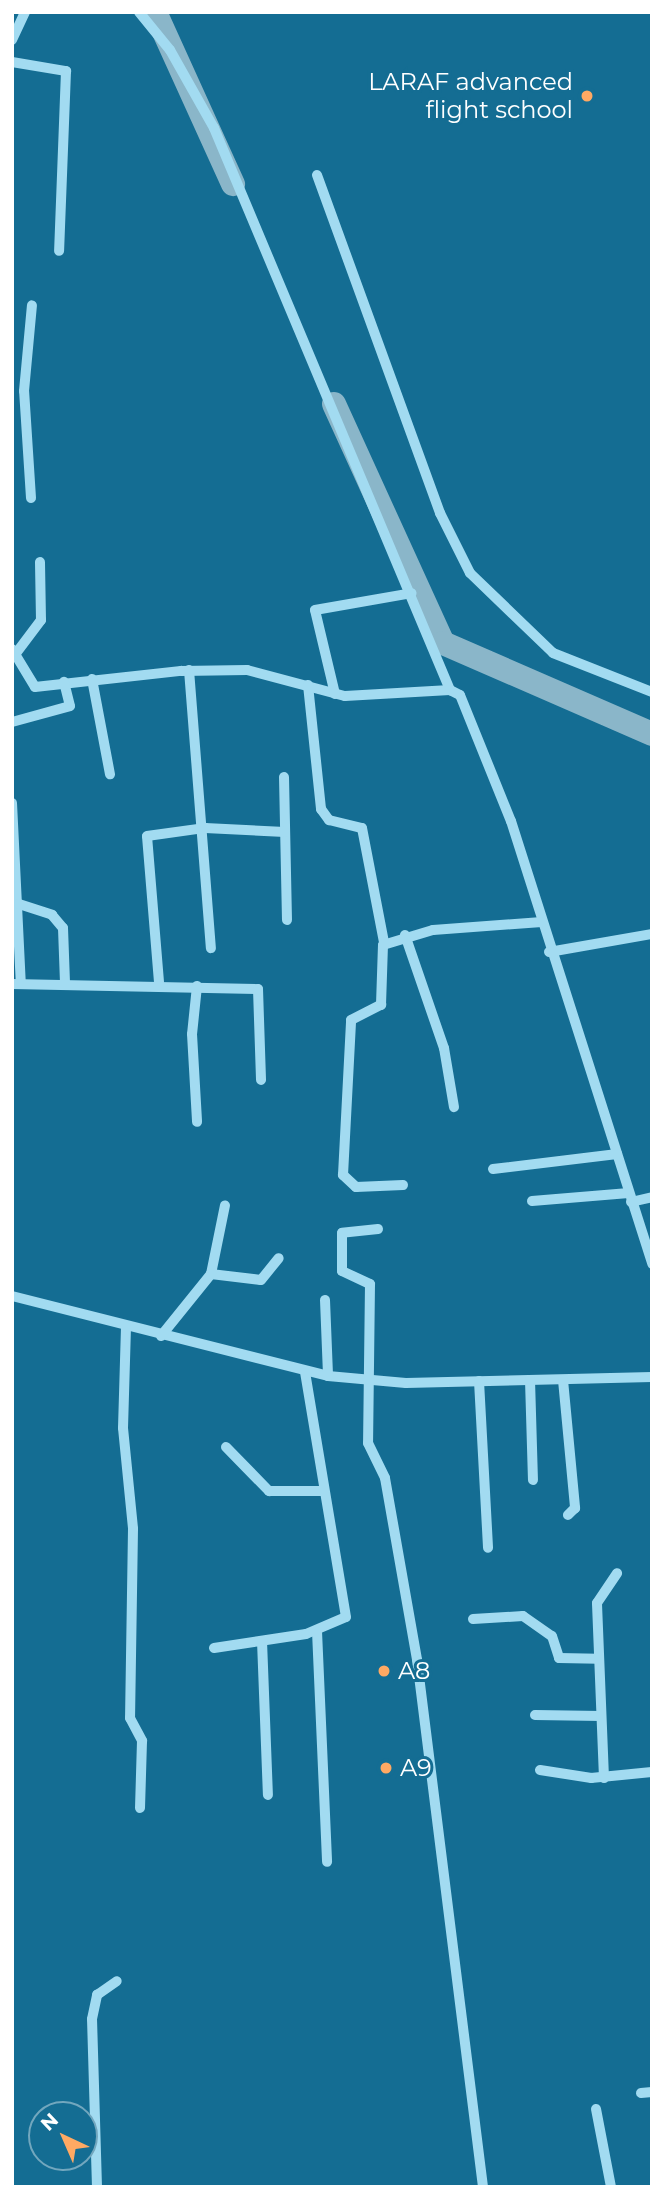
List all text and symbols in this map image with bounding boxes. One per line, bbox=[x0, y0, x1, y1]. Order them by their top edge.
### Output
place label: LARAF advanced flight school bbox=[368, 68, 573, 124]
marker: LARAF advanced flight school bbox=[579, 88, 595, 104]
place label: A8 bbox=[398, 1657, 430, 1685]
marker: A8 bbox=[376, 1663, 392, 1679]
place label: A9 bbox=[400, 1754, 431, 1782]
marker: A9 bbox=[378, 1760, 394, 1776]
north arrow bbox=[28, 2101, 98, 2171]
text: N bbox=[36, 2108, 63, 2136]

